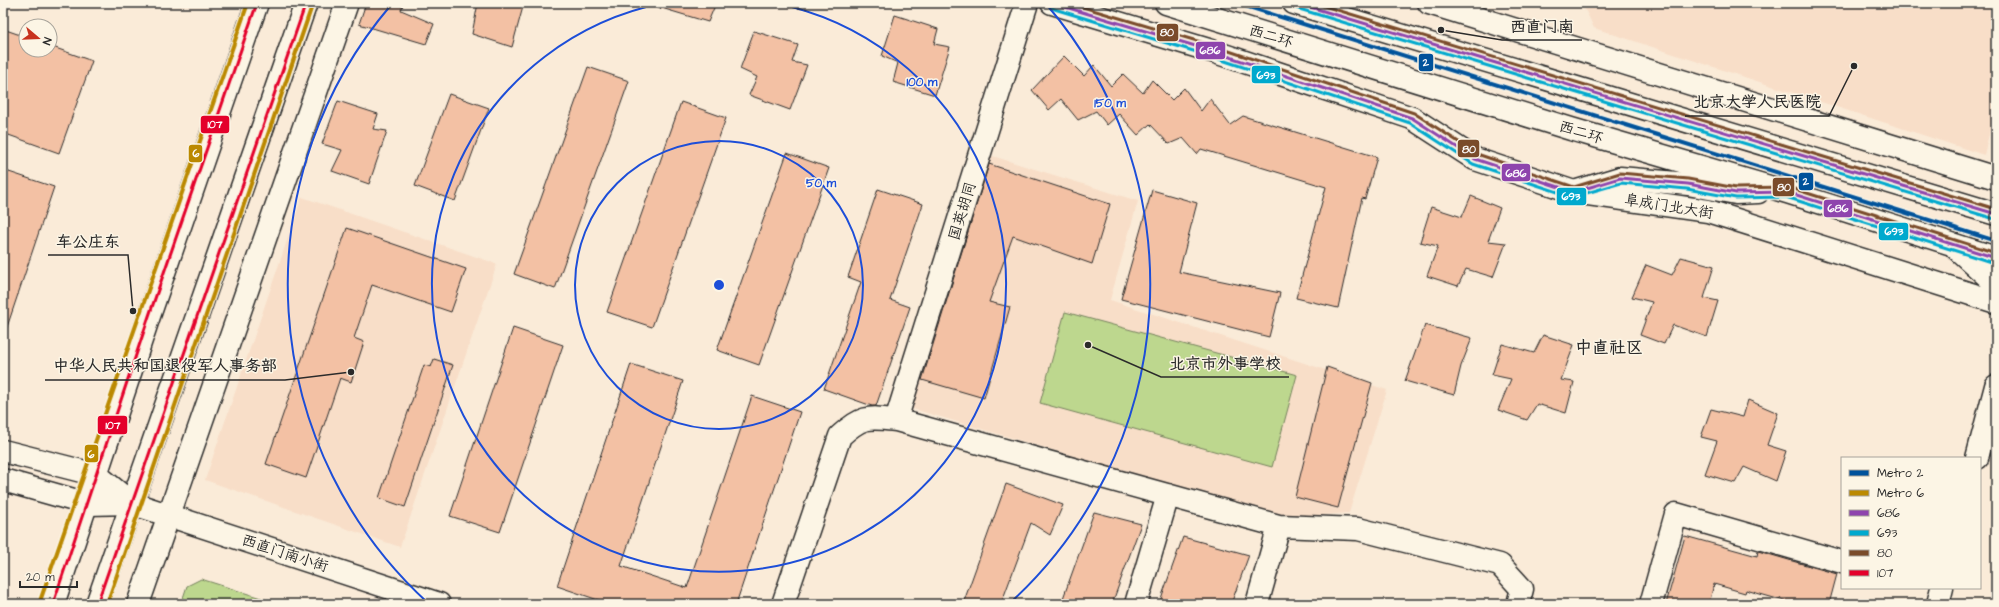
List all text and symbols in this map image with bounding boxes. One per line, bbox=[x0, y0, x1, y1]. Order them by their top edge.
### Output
callout: 西直门南 bbox=[1502, 12, 1582, 40]
text: 西直门南 bbox=[1510, 16, 1574, 38]
north arrow bbox=[18, 18, 58, 58]
street label: 西二环 bbox=[1246, 20, 1295, 53]
line badge: 80 bbox=[1156, 23, 1179, 42]
text: 80 bbox=[1160, 25, 1174, 40]
text: N bbox=[39, 35, 55, 47]
line badge: 686 bbox=[1195, 41, 1226, 60]
text: 686 bbox=[1200, 43, 1221, 58]
line badge: 2 bbox=[1418, 53, 1434, 72]
text: 2 bbox=[1422, 55, 1430, 70]
line badge: 693 bbox=[1251, 65, 1281, 84]
text: 693 bbox=[1257, 68, 1276, 83]
text: 100 m bbox=[907, 74, 938, 91]
callout: 北京大学人民医院 bbox=[1685, 88, 1829, 116]
text: 北京大学人民医院 bbox=[1693, 91, 1821, 113]
text: 150 m bbox=[1094, 95, 1127, 112]
line badge: 107 bbox=[200, 115, 230, 134]
street label: 西二环 bbox=[1556, 116, 1605, 149]
text: 107 bbox=[207, 117, 223, 132]
line badge: 80 bbox=[1457, 139, 1480, 158]
text: 80 bbox=[1462, 142, 1476, 157]
line badge: 6 bbox=[188, 144, 203, 163]
text: 6 bbox=[193, 146, 200, 161]
line badge: 686 bbox=[1501, 163, 1531, 182]
text: 686 bbox=[1506, 166, 1527, 181]
line badge: 2 bbox=[1798, 172, 1814, 191]
text: 2 bbox=[1802, 174, 1810, 189]
text: 50 m bbox=[806, 175, 837, 192]
line badge: 80 bbox=[1772, 177, 1795, 197]
street label: 国英胡同 bbox=[944, 179, 981, 243]
text: 80 bbox=[1777, 180, 1791, 195]
line badge: 693 bbox=[1556, 187, 1587, 206]
text: 693 bbox=[1562, 189, 1581, 204]
street label: 阜成门北大街 bbox=[1623, 189, 1715, 224]
line badge: 686 bbox=[1823, 199, 1853, 218]
text: 686 bbox=[1828, 201, 1849, 216]
line badge: 693 bbox=[1878, 222, 1909, 241]
text: 693 bbox=[1885, 224, 1904, 239]
callout: 车公庄东 bbox=[48, 227, 128, 255]
text: 车公庄东 bbox=[56, 231, 120, 253]
centre of rings bbox=[712, 278, 726, 292]
district label: 中直社区 bbox=[1575, 336, 1643, 360]
callout: 北京市外事学校 bbox=[1161, 349, 1289, 377]
callout: 中华人民共和国退役军人事务部 bbox=[45, 352, 285, 380]
text: 北京市外事学校 bbox=[1169, 353, 1281, 375]
text: 中华人民共和国退役军人事务部 bbox=[53, 355, 277, 377]
line badge: 107 bbox=[97, 415, 128, 435]
text: 107 bbox=[105, 418, 121, 433]
line badge: 6 bbox=[84, 444, 99, 463]
text: 6 bbox=[88, 447, 95, 462]
legend bbox=[1841, 457, 1981, 589]
text: Metro 2 bbox=[1877, 465, 1923, 482]
text: Metro 6 bbox=[1877, 485, 1924, 502]
text: 686 bbox=[1877, 505, 1900, 522]
text: 693 bbox=[1877, 525, 1897, 542]
street label: 西直门南小街 bbox=[239, 530, 331, 577]
text: 80 bbox=[1877, 545, 1893, 562]
scale bar bbox=[20, 563, 77, 589]
text: 107 bbox=[1877, 565, 1894, 582]
text: 20 m bbox=[26, 569, 55, 586]

